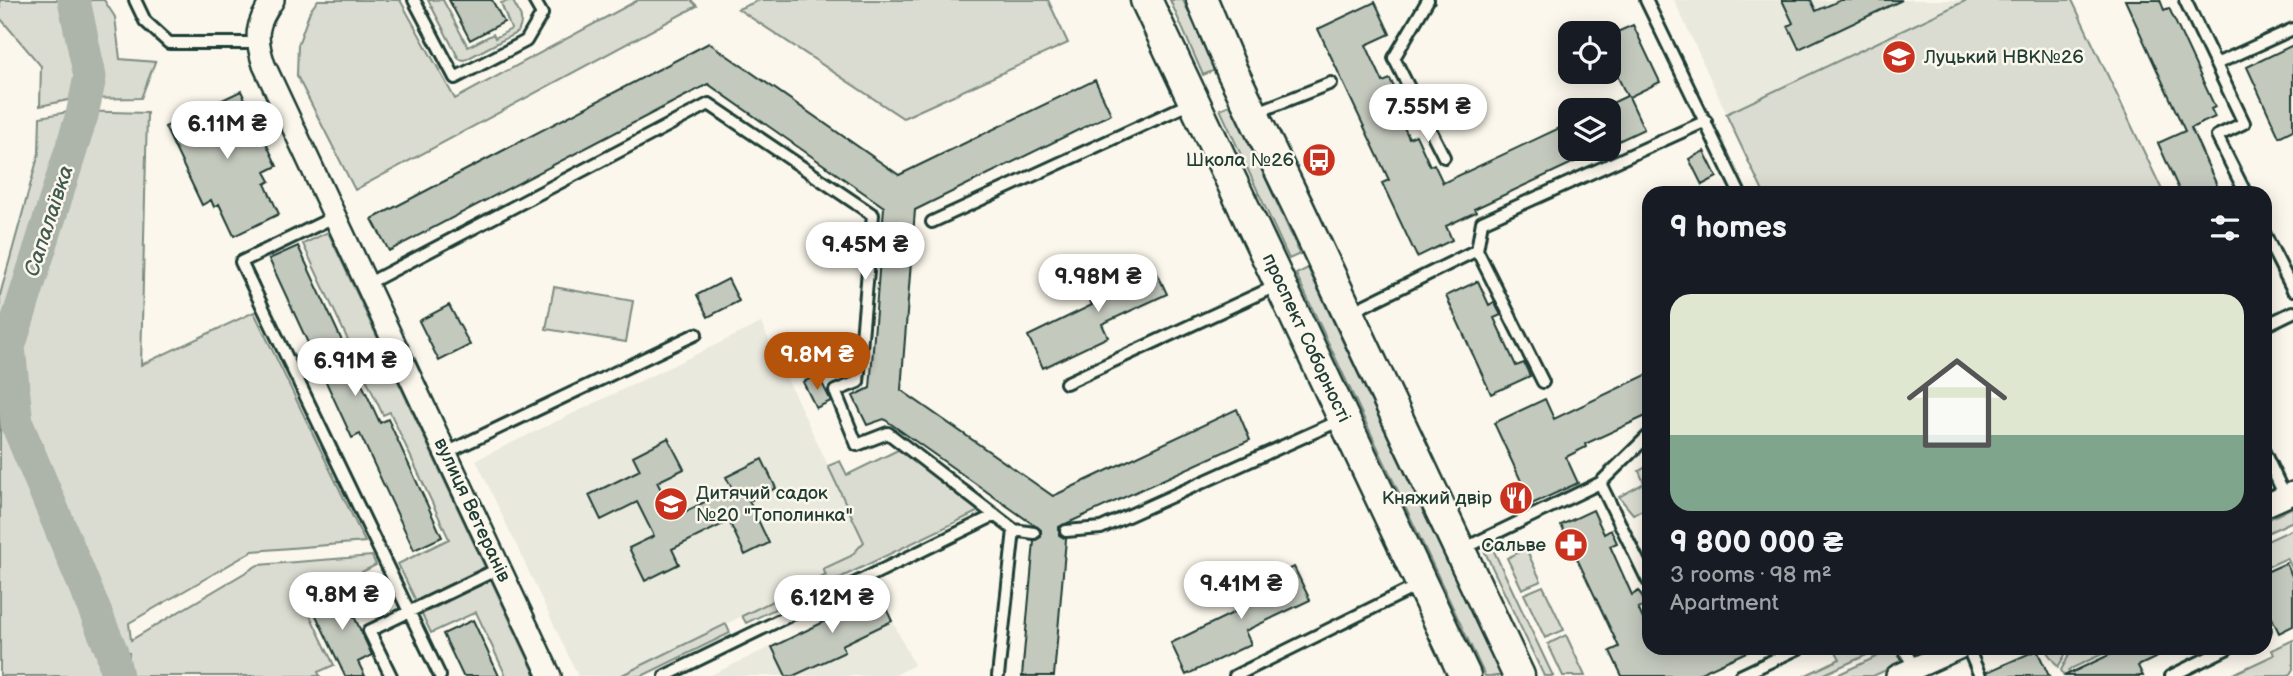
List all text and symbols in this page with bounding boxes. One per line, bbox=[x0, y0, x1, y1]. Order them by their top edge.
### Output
map controls bbox=[1558, 21, 1621, 161]
button: locate bbox=[1558, 21, 1621, 84]
school or university icon: Луцький НВК№26 bbox=[1880, 38, 1918, 76]
place label: Луцький НВК№26 bbox=[1923, 46, 2084, 69]
pin: 7.55M ₴ bbox=[1363, 85, 1493, 144]
text: 7.55M ₴ bbox=[1385, 93, 1471, 121]
button: layers bbox=[1558, 98, 1621, 161]
pin: 6.11M ₴ bbox=[162, 102, 292, 161]
text: 6.11M ₴ bbox=[187, 110, 267, 138]
bus stop icon: Школа №26 bbox=[1300, 141, 1338, 179]
place label: Школа №26 bbox=[1186, 149, 1294, 172]
water label: Сапалаївка bbox=[19, 162, 79, 280]
icon: filters bbox=[2206, 209, 2244, 247]
text: 9 homes bbox=[1670, 210, 1787, 246]
pin: 9.45M ₴ bbox=[800, 222, 930, 282]
text: 9.45M ₴ bbox=[822, 231, 908, 259]
street label: проспект Соборності bbox=[1257, 250, 1355, 426]
pin: 9.98M ₴ bbox=[1033, 254, 1163, 314]
text: 9.98M ₴ bbox=[1054, 263, 1142, 291]
pin: 9.8M ₴ bbox=[760, 332, 874, 392]
pin: 6.91M ₴ bbox=[290, 338, 420, 398]
icon: home bbox=[1894, 340, 2020, 466]
text: 9.8M ₴ bbox=[780, 341, 854, 369]
text: 6.91M ₴ bbox=[313, 347, 397, 375]
street label: вулиця Ветеранів bbox=[429, 434, 515, 586]
restaurant icon: Княжий двір bbox=[1497, 479, 1535, 517]
place label: Дитячий садок №20 "Тополинка" bbox=[696, 482, 853, 527]
school or university icon: Дитячий садок №20 "Тополинка" bbox=[652, 485, 690, 523]
place label: Княжий двір bbox=[1382, 487, 1492, 510]
text: 9 800 000 ₴ bbox=[1670, 525, 1843, 561]
pharmacy icon: Сальве bbox=[1552, 526, 1590, 564]
place label: Сальве bbox=[1481, 534, 1546, 557]
text: 3 rooms · 98 m² bbox=[1670, 561, 1832, 589]
pin: 9.41M ₴ bbox=[1176, 562, 1306, 621]
text: 9.41M ₴ bbox=[1200, 570, 1282, 598]
pin: 9.8M ₴ bbox=[285, 572, 399, 632]
pin: 6.12M ₴ bbox=[767, 576, 897, 635]
text: 9.8M ₴ bbox=[305, 581, 379, 609]
text: 6.12M ₴ bbox=[790, 584, 874, 612]
text: Apartment bbox=[1670, 589, 1779, 617]

